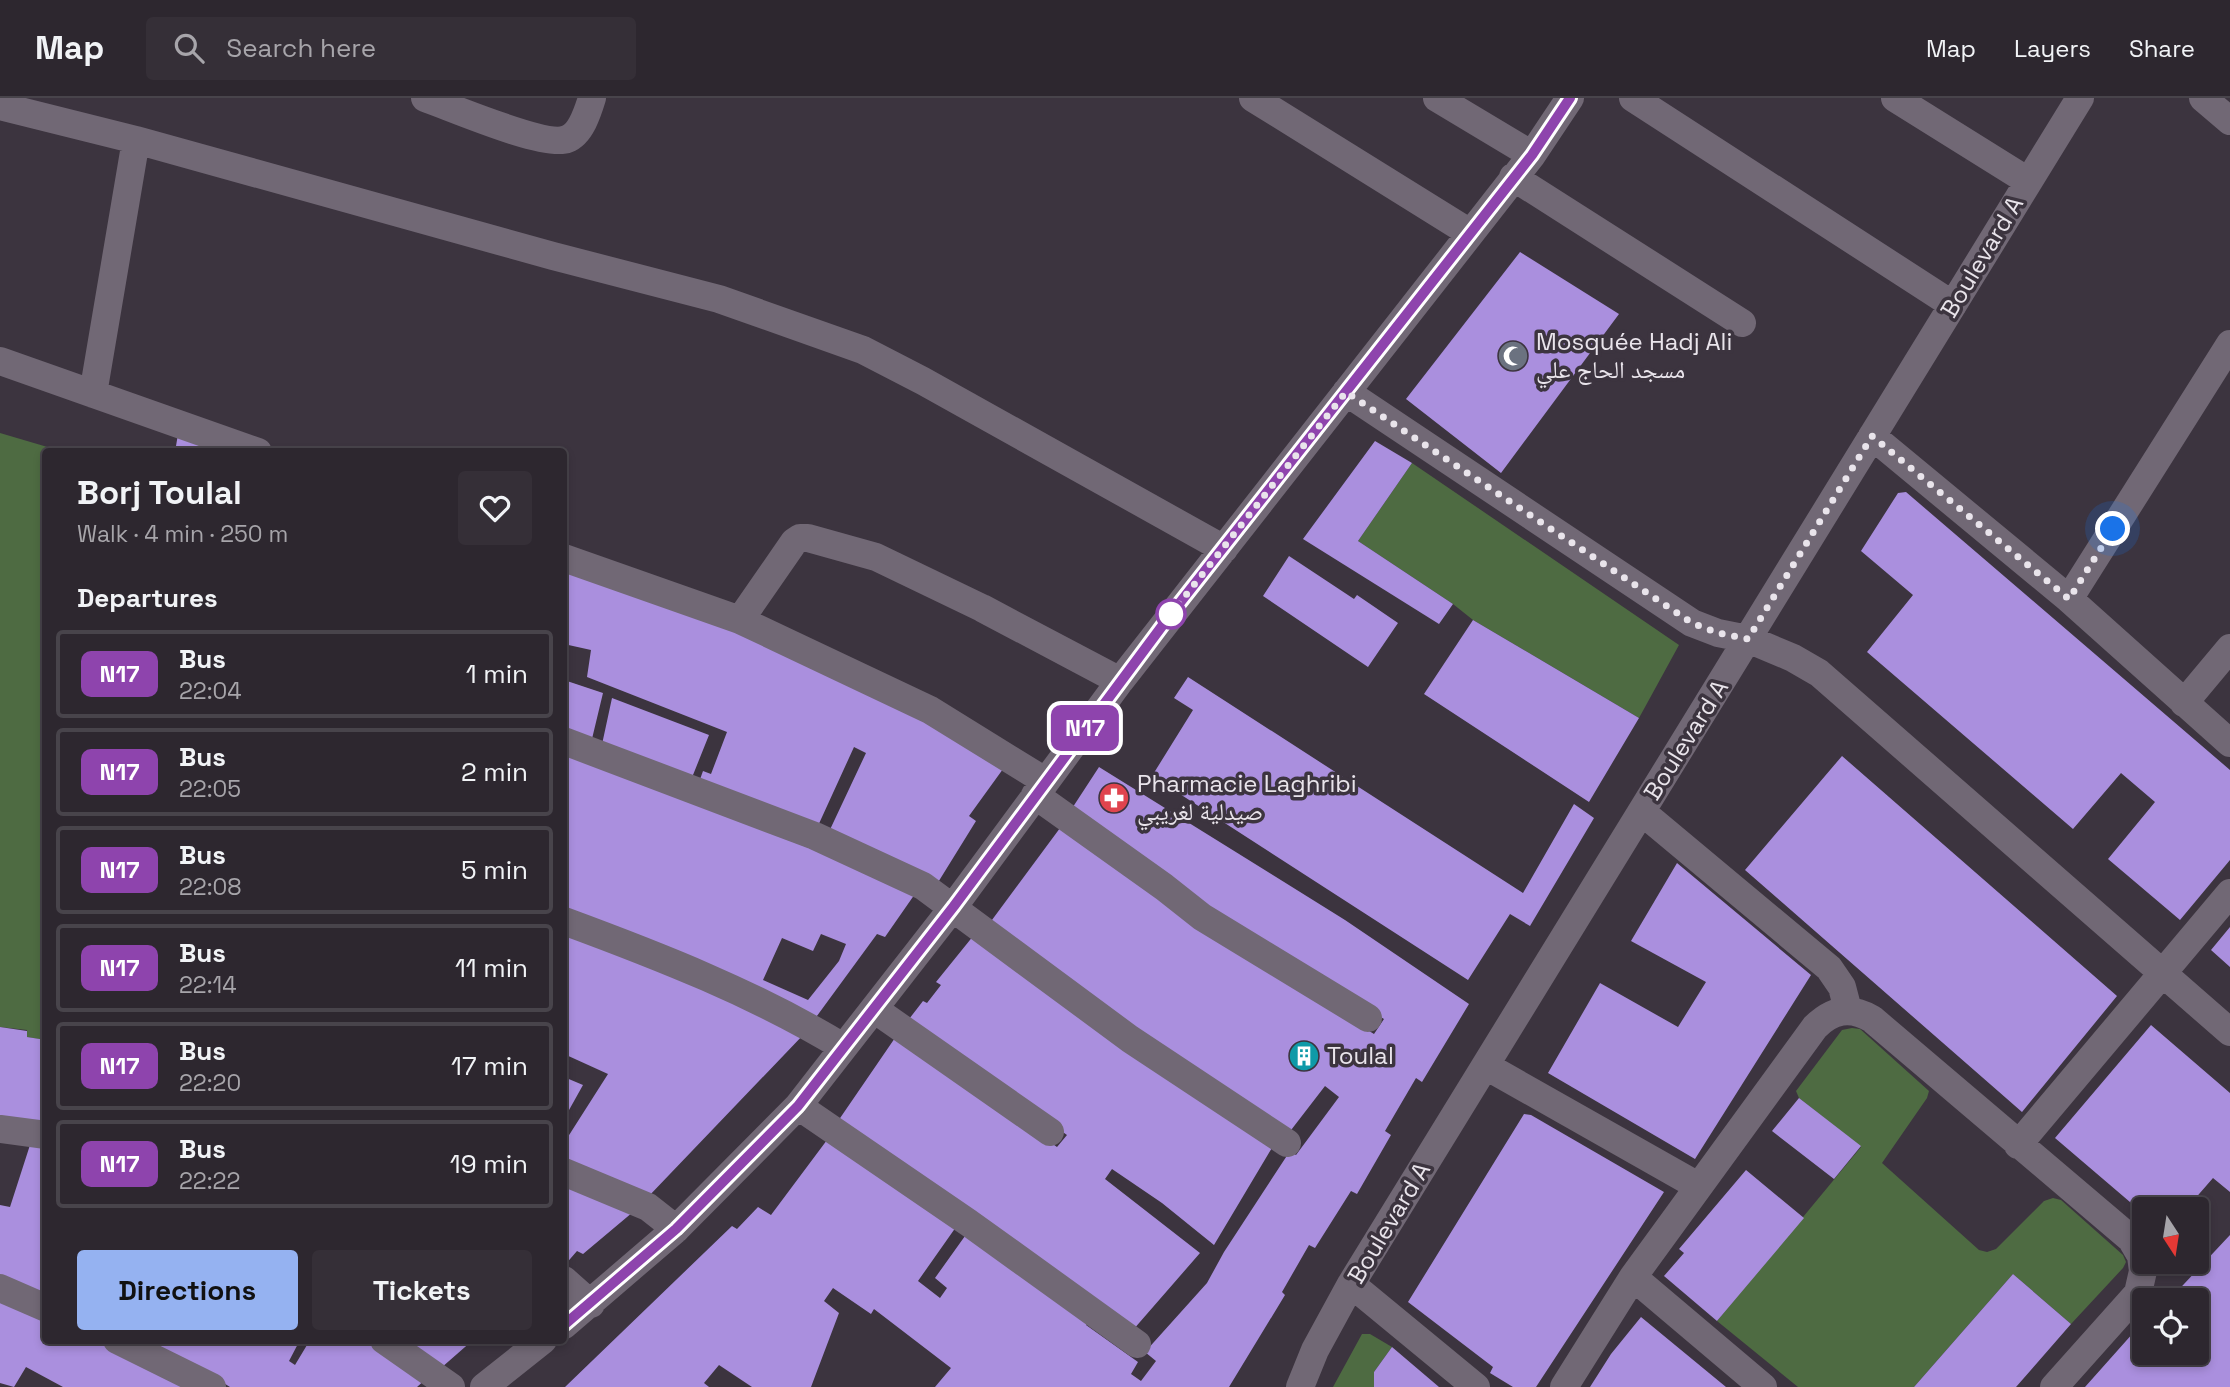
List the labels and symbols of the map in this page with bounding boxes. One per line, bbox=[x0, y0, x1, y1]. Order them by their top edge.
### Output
street label: Boulevard A bbox=[1933, 190, 2030, 323]
place label: Mosquée Hadj Ali مسجد الحاج علي bbox=[1536, 326, 1732, 389]
mosque icon: Mosquée Hadj Ali مسجد الحاج علي bbox=[1496, 339, 1530, 373]
your location bbox=[2095, 511, 2130, 546]
unlabelled marker bbox=[1156, 599, 1186, 629]
street label: Boulevard A bbox=[1636, 674, 1735, 806]
line badge: N17 bbox=[1045, 705, 1125, 751]
place label: Pharmacie Laghribi صيدلية لغريبي bbox=[1137, 768, 1357, 831]
pharmacy icon: Pharmacie Laghribi صيدلية لغريبي bbox=[1097, 781, 1131, 815]
building icon: Toulal bbox=[1287, 1039, 1321, 1073]
place label: Toulal bbox=[1327, 1040, 1394, 1071]
street label: Boulevard A bbox=[1340, 1156, 1437, 1289]
north arrow bbox=[2132, 1197, 2208, 1274]

